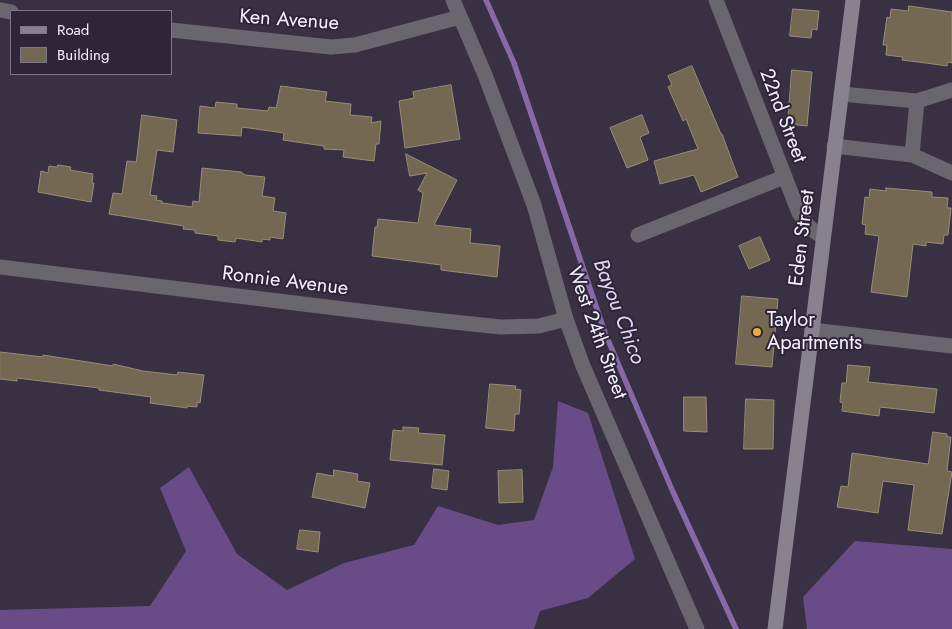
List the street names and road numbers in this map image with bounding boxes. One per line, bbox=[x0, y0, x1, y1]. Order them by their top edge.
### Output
street label: Ken Avenue bbox=[238, 6, 340, 36]
street label: 22nd Street bbox=[753, 66, 811, 166]
street label: Eden Street bbox=[785, 188, 821, 288]
street label: Ronnie Avenue bbox=[221, 262, 349, 302]
street label: West 24th Street bbox=[561, 263, 631, 403]

